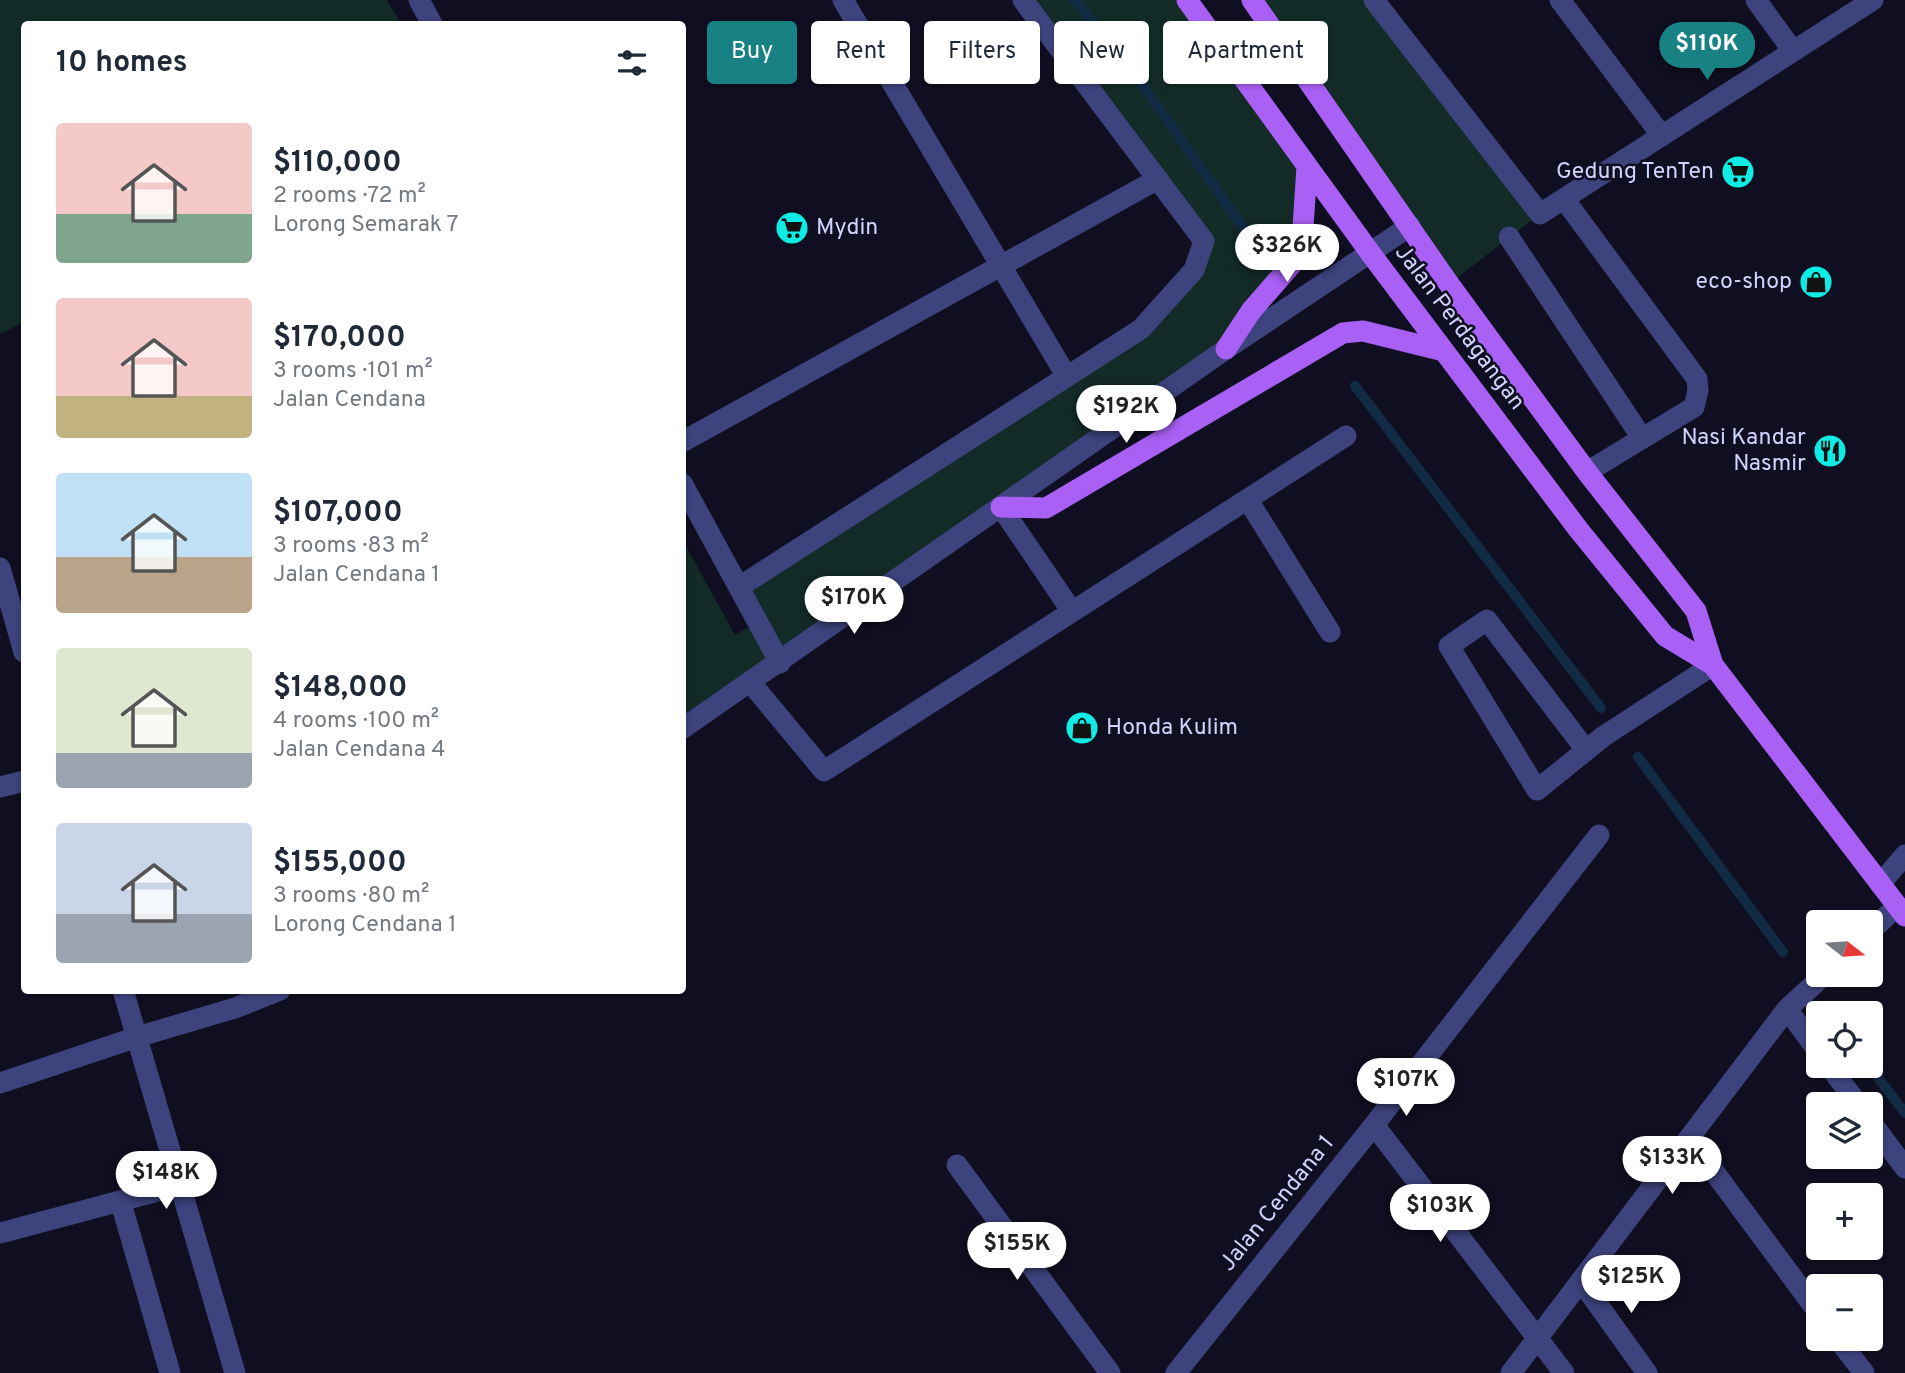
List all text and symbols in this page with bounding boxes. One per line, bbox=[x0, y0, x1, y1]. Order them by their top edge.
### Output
chip: Buy bbox=[707, 21, 797, 84]
chip: Rent bbox=[811, 21, 910, 84]
chip: Filters bbox=[924, 21, 1040, 84]
chip: New bbox=[1054, 21, 1149, 84]
chip: Apartment bbox=[1163, 21, 1328, 84]
pin: $110K bbox=[1658, 22, 1756, 82]
text: $110K bbox=[1675, 30, 1739, 59]
icon: filters bbox=[613, 44, 651, 82]
text: 10 homes bbox=[56, 45, 187, 82]
text: $110,000 bbox=[273, 145, 402, 182]
icon: home bbox=[112, 151, 196, 235]
supermarket icon: Gedung TenTen bbox=[1719, 153, 1757, 191]
place label: Gedung TenTen bbox=[1556, 158, 1714, 187]
text: 2 rooms · 72 m² bbox=[273, 182, 426, 211]
supermarket icon: Mydin bbox=[773, 209, 811, 247]
text: Lorong Semarak 7 bbox=[273, 211, 459, 240]
place label: Mydin bbox=[816, 214, 878, 243]
pin: $326K bbox=[1238, 224, 1336, 284]
text: $326K bbox=[1251, 232, 1323, 261]
street label: Jalan Perdagangan bbox=[1387, 240, 1531, 416]
shop icon: eco-shop bbox=[1797, 263, 1835, 301]
place label: eco-shop bbox=[1696, 268, 1792, 297]
text: $170,000 bbox=[273, 320, 406, 357]
icon: home bbox=[112, 326, 196, 410]
text: 3 rooms · 101 m² bbox=[273, 357, 433, 386]
text: Jalan Cendana bbox=[273, 386, 426, 415]
pin: $192K bbox=[1077, 386, 1175, 445]
text: $192K bbox=[1092, 393, 1160, 422]
place label: Nasi Kandar Nasmir bbox=[1681, 424, 1806, 479]
restaurant icon: Nasi Kandar Nasmir bbox=[1811, 432, 1849, 470]
text: $107,000 bbox=[273, 495, 403, 532]
icon: home bbox=[112, 501, 196, 585]
text: 3 rooms · 83 m² bbox=[273, 532, 429, 561]
text: Jalan Cendana 1 bbox=[273, 561, 440, 590]
pin: $170K bbox=[805, 576, 903, 636]
text: $170K bbox=[821, 584, 887, 613]
text: $148,000 bbox=[273, 670, 407, 707]
icon: home bbox=[112, 676, 196, 760]
text: 4 rooms · 100 m² bbox=[273, 707, 439, 736]
shop icon: Honda Kulim bbox=[1063, 709, 1101, 747]
place label: Honda Kulim bbox=[1106, 714, 1238, 743]
text: Jalan Cendana 4 bbox=[273, 736, 446, 765]
text: $155,000 bbox=[273, 845, 407, 882]
icon: home bbox=[112, 851, 196, 935]
text: 3 rooms · 80 m² bbox=[273, 882, 429, 911]
north arrow bbox=[1806, 910, 1883, 987]
map controls bbox=[1806, 910, 1883, 1351]
text: Lorong Cendana 1 bbox=[273, 911, 457, 940]
button: locate bbox=[1806, 1001, 1883, 1078]
pin: $107K bbox=[1357, 1058, 1455, 1118]
text: $107K bbox=[1373, 1066, 1439, 1095]
button: layers bbox=[1806, 1092, 1883, 1169]
street label: Jalan Cendana 1 bbox=[1214, 1130, 1342, 1278]
pin: $133K bbox=[1623, 1136, 1721, 1196]
text: $133K bbox=[1639, 1144, 1705, 1173]
pin: $148K bbox=[117, 1152, 215, 1211]
text: $148K bbox=[132, 1159, 200, 1188]
button: + bbox=[1806, 1183, 1883, 1260]
pin: $103K bbox=[1391, 1184, 1489, 1244]
text: $103K bbox=[1406, 1192, 1474, 1221]
pin: $155K bbox=[968, 1222, 1066, 1282]
text: $155K bbox=[983, 1230, 1051, 1259]
pin: $125K bbox=[1582, 1256, 1680, 1315]
text: $125K bbox=[1597, 1263, 1665, 1292]
button: − bbox=[1806, 1274, 1883, 1351]

